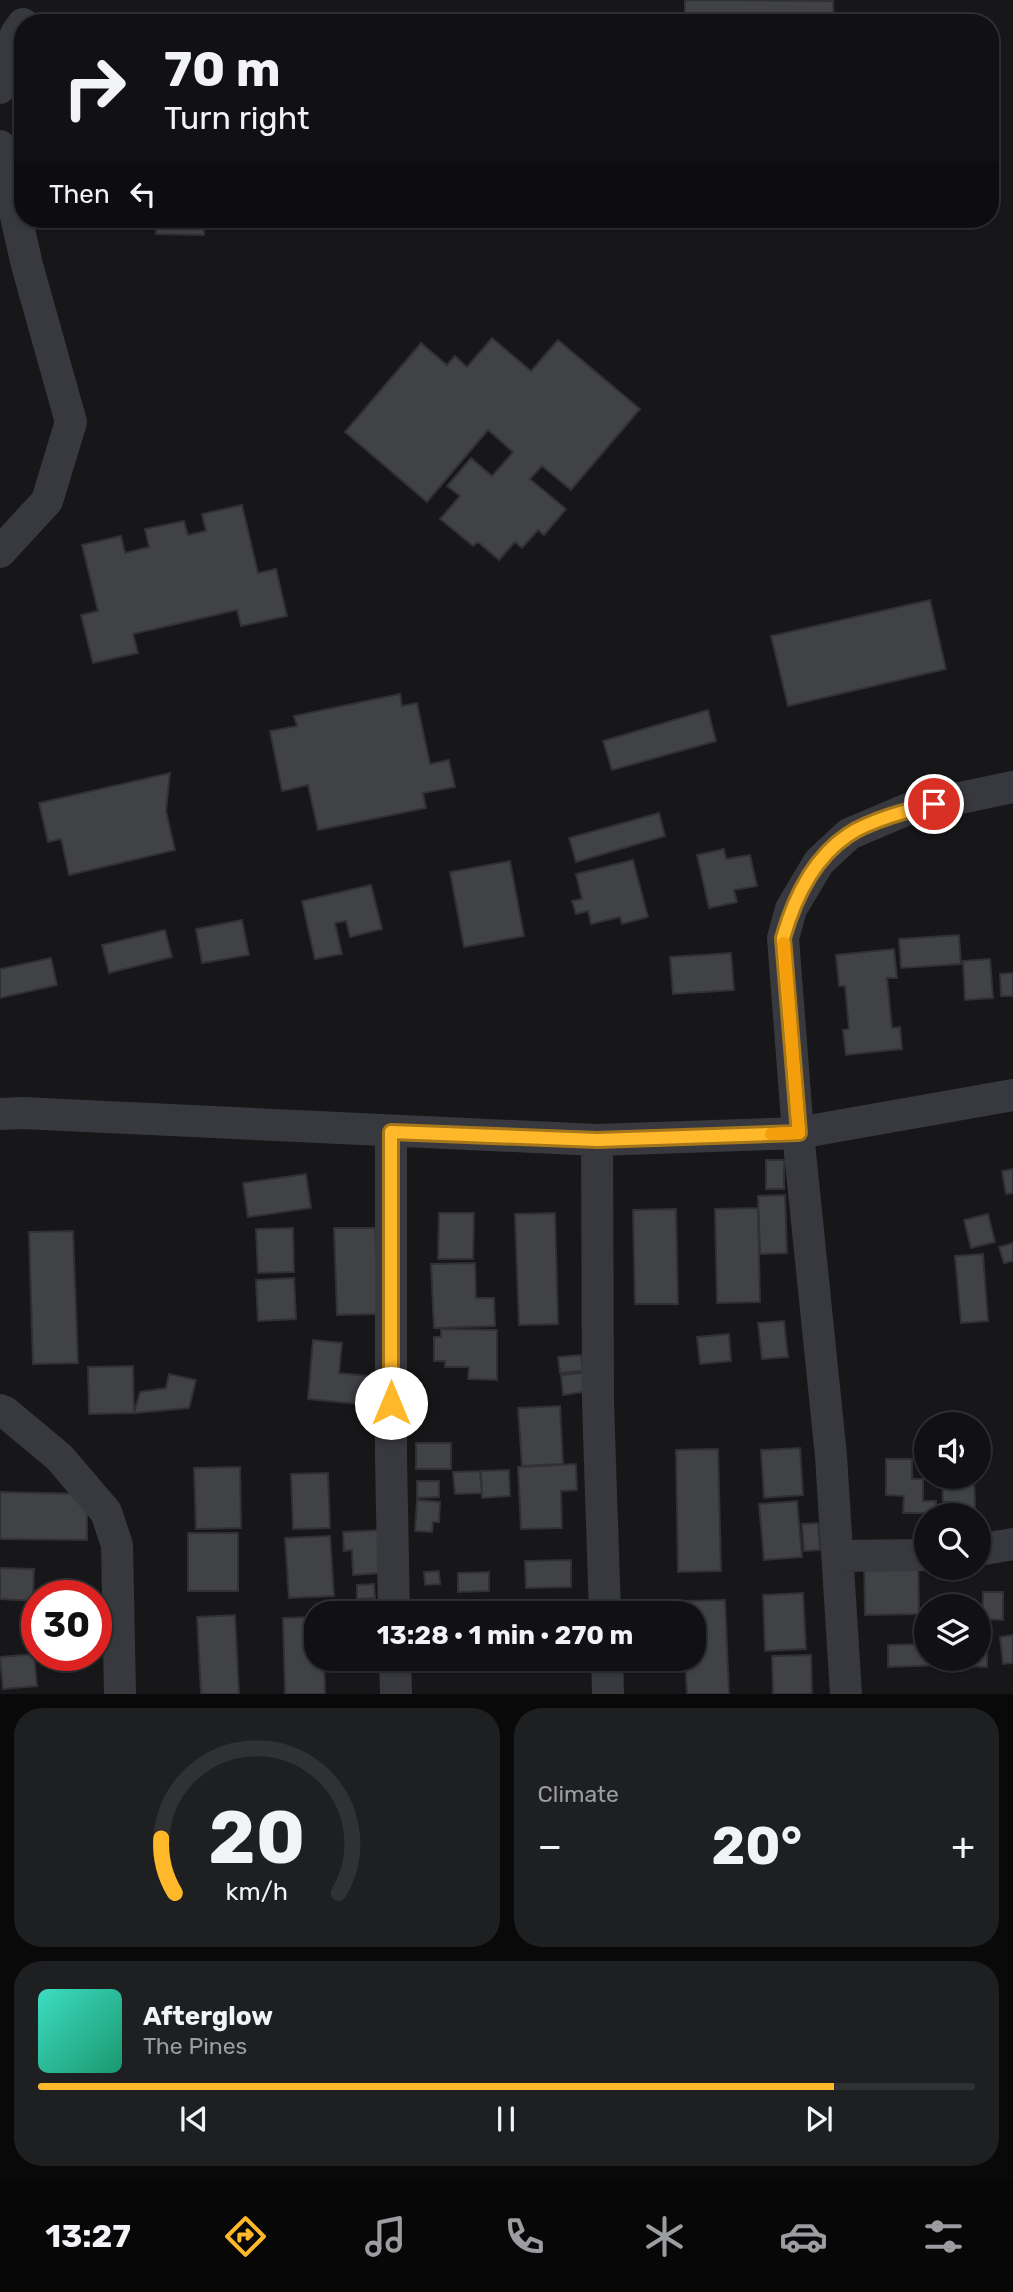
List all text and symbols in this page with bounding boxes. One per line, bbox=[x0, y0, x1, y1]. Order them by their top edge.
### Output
text: 70 m bbox=[164, 40, 281, 98]
icon: right bbox=[49, 42, 140, 133]
text: Turn right bbox=[164, 99, 309, 137]
icon: left bbox=[124, 175, 162, 213]
text: Then bbox=[49, 179, 110, 210]
pin bbox=[904, 774, 964, 834]
icon: arrive bbox=[915, 785, 953, 823]
position arrow bbox=[354, 1366, 428, 1440]
map controls bbox=[914, 1412, 991, 1671]
button: sound bbox=[914, 1412, 991, 1489]
button: search bbox=[914, 1503, 991, 1580]
speed limit sign: 30 bbox=[21, 1580, 112, 1671]
button: layers bbox=[914, 1594, 991, 1671]
text: 13:28 · 1 min · 270 m bbox=[377, 1620, 633, 1651]
text: Climate bbox=[538, 1780, 619, 1808]
text: 20 bbox=[208, 1796, 305, 1882]
text: 20° bbox=[711, 1815, 802, 1877]
text: − bbox=[538, 1823, 562, 1869]
text: + bbox=[951, 1823, 975, 1869]
text: km/h bbox=[226, 1877, 288, 1906]
text: Afterglow bbox=[143, 2001, 273, 2032]
text: The Pines bbox=[143, 2032, 247, 2060]
icon: previous bbox=[175, 2100, 213, 2138]
icon: pause bbox=[487, 2100, 525, 2138]
icon: next bbox=[800, 2100, 838, 2138]
icon: directions bbox=[221, 2212, 270, 2261]
icon: music bbox=[361, 2212, 410, 2261]
icon: phone bbox=[500, 2212, 549, 2261]
icon: climate bbox=[640, 2212, 689, 2261]
icon: car bbox=[779, 2212, 828, 2261]
icon: filters bbox=[919, 2212, 968, 2261]
text: 13:27 bbox=[45, 2217, 131, 2255]

